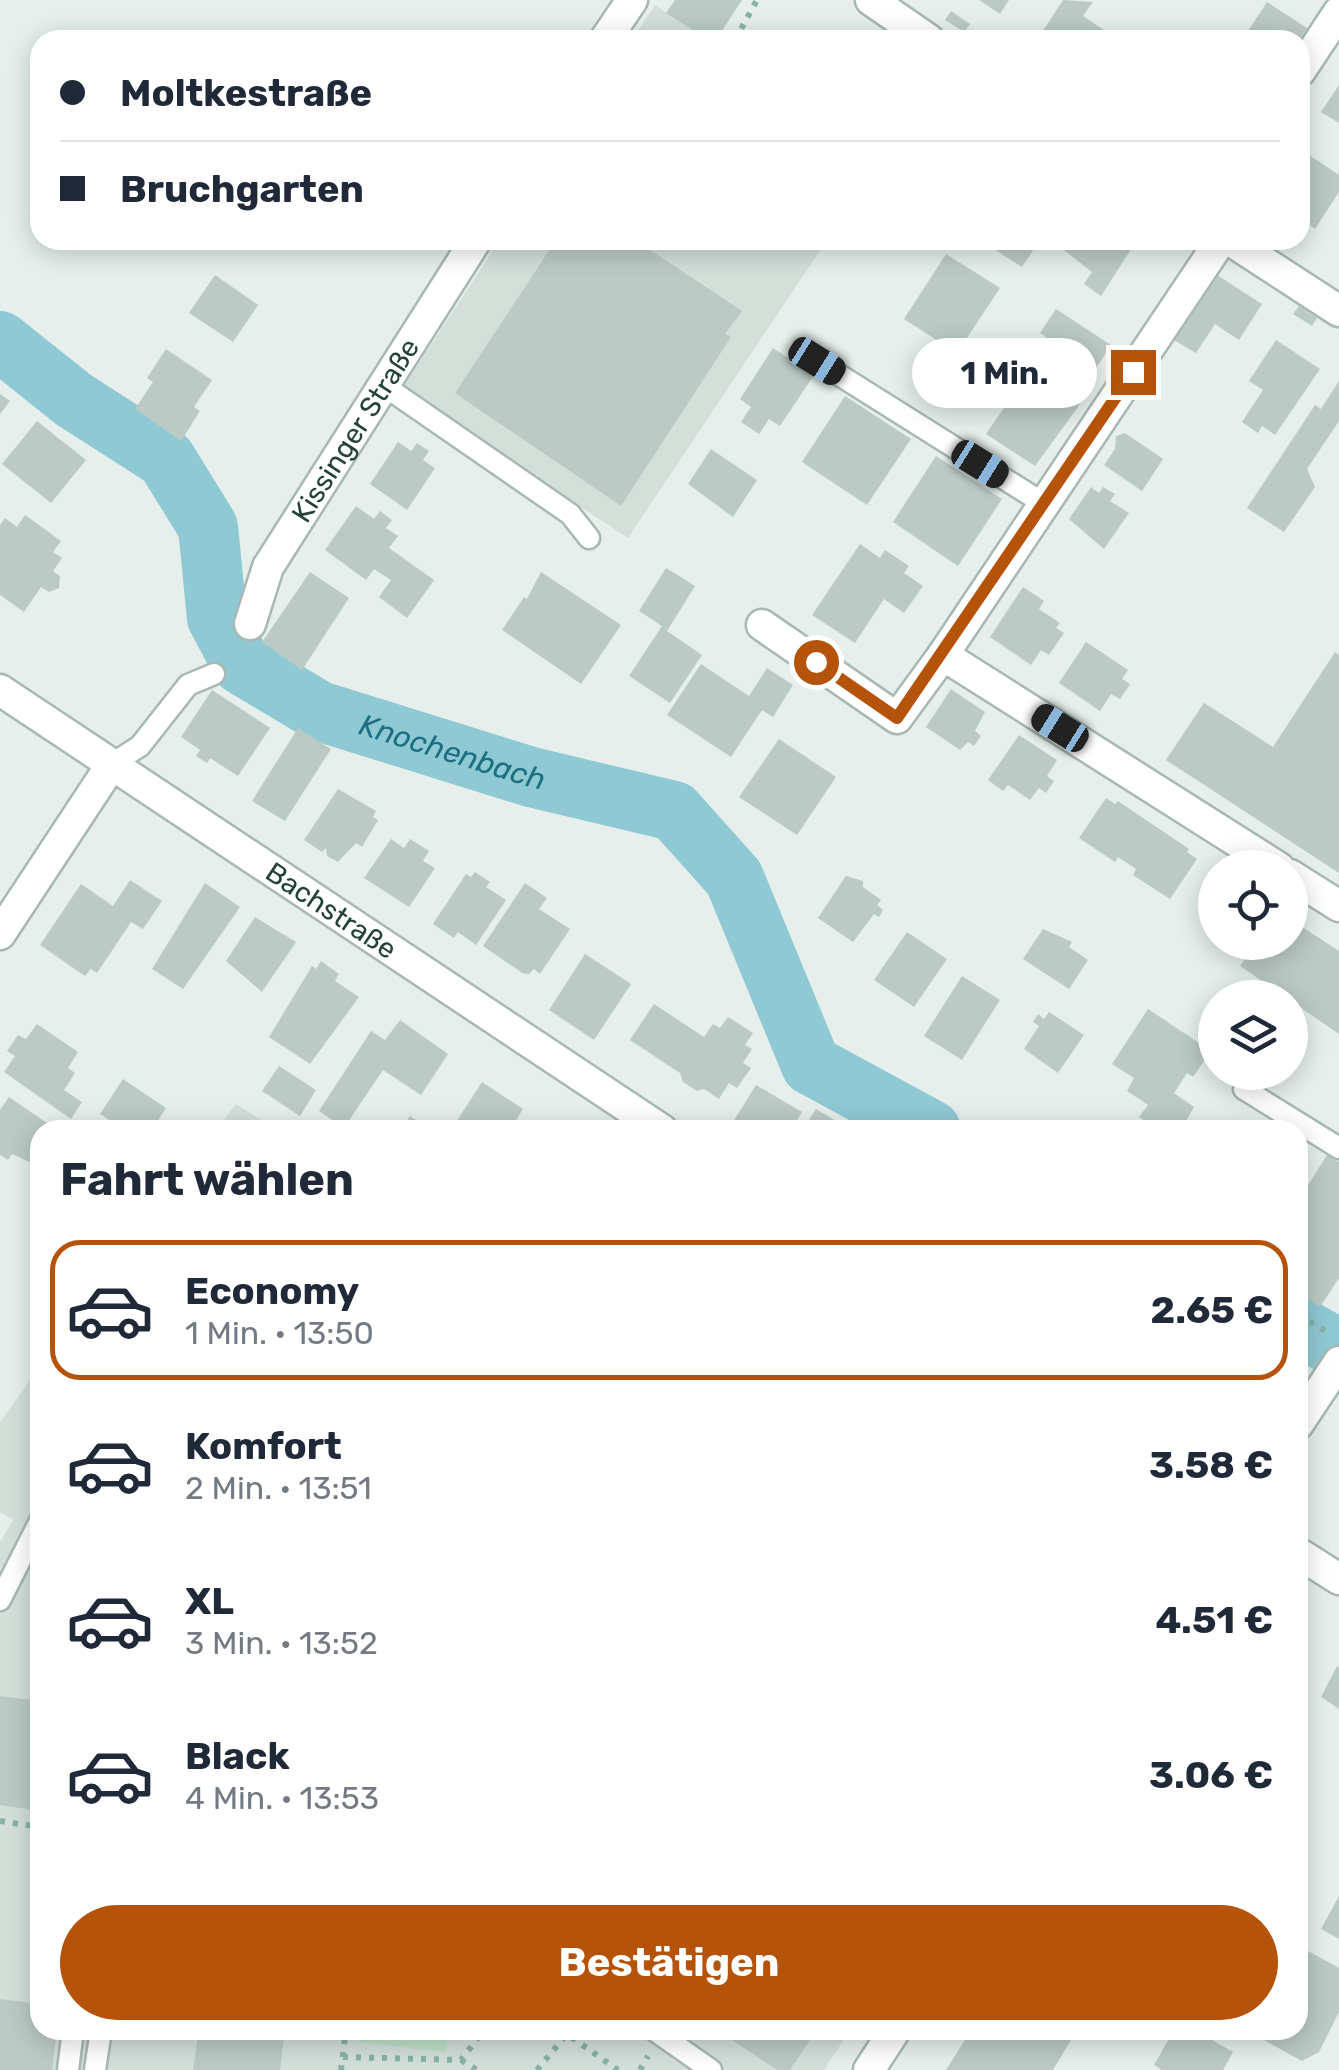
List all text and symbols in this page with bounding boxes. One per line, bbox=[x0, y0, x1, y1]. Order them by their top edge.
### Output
text: Moltkestraße bbox=[120, 70, 372, 116]
text: Bruchgarten bbox=[120, 166, 364, 212]
street label: Kissinger Straße bbox=[285, 332, 426, 529]
car bbox=[784, 332, 850, 390]
callout: 1 Min. bbox=[913, 337, 1098, 407]
route end bbox=[1111, 350, 1156, 395]
text: 1 Min. bbox=[960, 354, 1049, 392]
car bbox=[947, 435, 1013, 493]
route start bbox=[794, 640, 839, 685]
car bbox=[1027, 699, 1093, 757]
water label: Knochenbach bbox=[355, 707, 549, 798]
map controls bbox=[1198, 850, 1308, 1090]
button: locate bbox=[1198, 850, 1308, 960]
street label: Bachstraße bbox=[260, 855, 403, 966]
button: layers bbox=[1198, 980, 1308, 1090]
text: Fahrt wählen bbox=[60, 1153, 354, 1206]
icon: car bbox=[65, 1265, 155, 1355]
text: Economy bbox=[185, 1268, 359, 1314]
text: 2.65 € bbox=[1150, 1287, 1273, 1333]
text: 1 Min. · 13:50 bbox=[185, 1314, 374, 1352]
icon: car bbox=[65, 1420, 155, 1510]
text: Komfort bbox=[185, 1423, 342, 1469]
text: 3.58 € bbox=[1149, 1442, 1273, 1488]
text: 2 Min. · 13:51 bbox=[185, 1469, 372, 1507]
icon: car bbox=[65, 1575, 155, 1665]
text: XL bbox=[185, 1578, 234, 1624]
text: 4.51 € bbox=[1155, 1597, 1273, 1643]
text: 3 Min. · 13:52 bbox=[185, 1624, 378, 1662]
icon: car bbox=[65, 1730, 155, 1820]
text: Black bbox=[185, 1733, 290, 1779]
text: 3.06 € bbox=[1149, 1752, 1273, 1798]
text: 4 Min. · 13:53 bbox=[185, 1779, 379, 1817]
button: Bestätigen bbox=[60, 1905, 1278, 2020]

